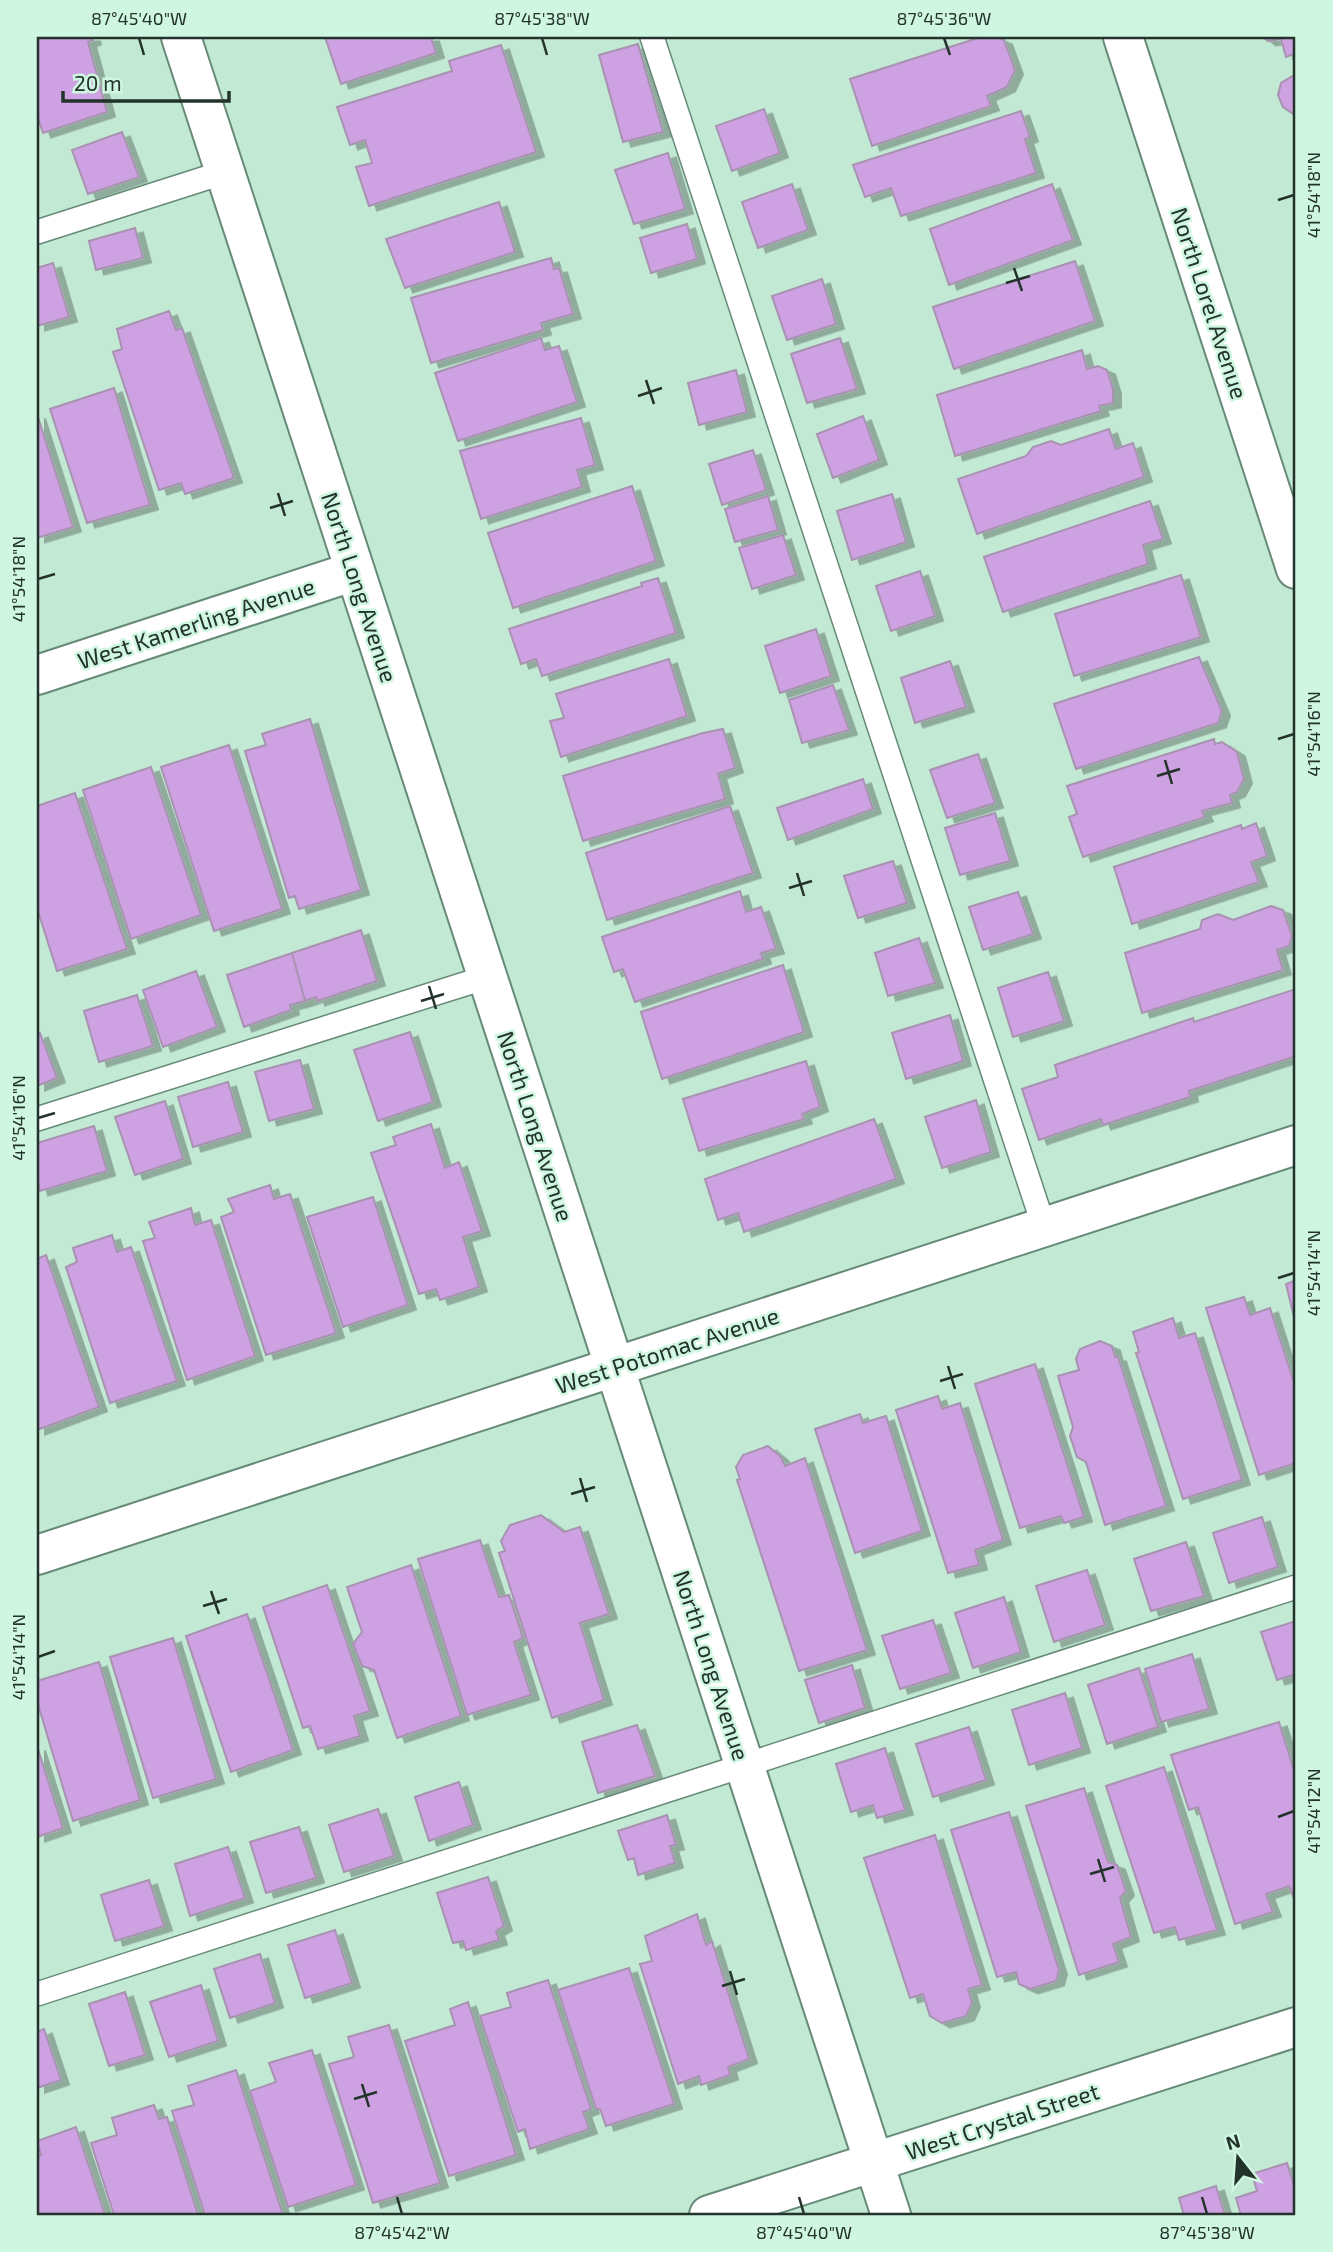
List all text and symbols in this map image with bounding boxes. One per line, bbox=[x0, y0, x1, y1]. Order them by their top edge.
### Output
text: 87°45'40"W bbox=[91, 7, 187, 29]
text: 87°45'38"W bbox=[494, 7, 590, 29]
text: 87°45'36"W bbox=[897, 7, 991, 29]
scale bar bbox=[63, 60, 229, 104]
text: 20 m bbox=[74, 70, 122, 95]
text: 41°54'18"N bbox=[1302, 152, 1324, 238]
street label: North Lorel Avenue bbox=[1166, 204, 1254, 402]
street label: North Long Avenue bbox=[316, 488, 404, 686]
text: 41°54'18"N bbox=[7, 536, 29, 622]
street label: West Kamerling Avenue bbox=[74, 571, 318, 675]
text: 41°54'16"N bbox=[1302, 691, 1324, 777]
street label: North Long Avenue bbox=[492, 1027, 580, 1225]
text: 41°54'16"N bbox=[7, 1075, 29, 1161]
text: 41°54'14"N bbox=[1302, 1230, 1324, 1316]
street label: West Potomac Avenue bbox=[552, 1301, 782, 1399]
street label: North Long Avenue bbox=[668, 1566, 756, 1764]
text: 41°54'14"N bbox=[7, 1614, 29, 1700]
text: 41°54'12"N bbox=[1302, 1768, 1324, 1854]
street label: West Crystal Street bbox=[902, 2076, 1103, 2166]
north arrow bbox=[1204, 2122, 1274, 2192]
text: N bbox=[1223, 2128, 1243, 2154]
text: 87°45'42"W bbox=[354, 2221, 450, 2243]
text: 87°45'40"W bbox=[756, 2221, 852, 2243]
text: 87°45'38"W bbox=[1159, 2221, 1255, 2243]

